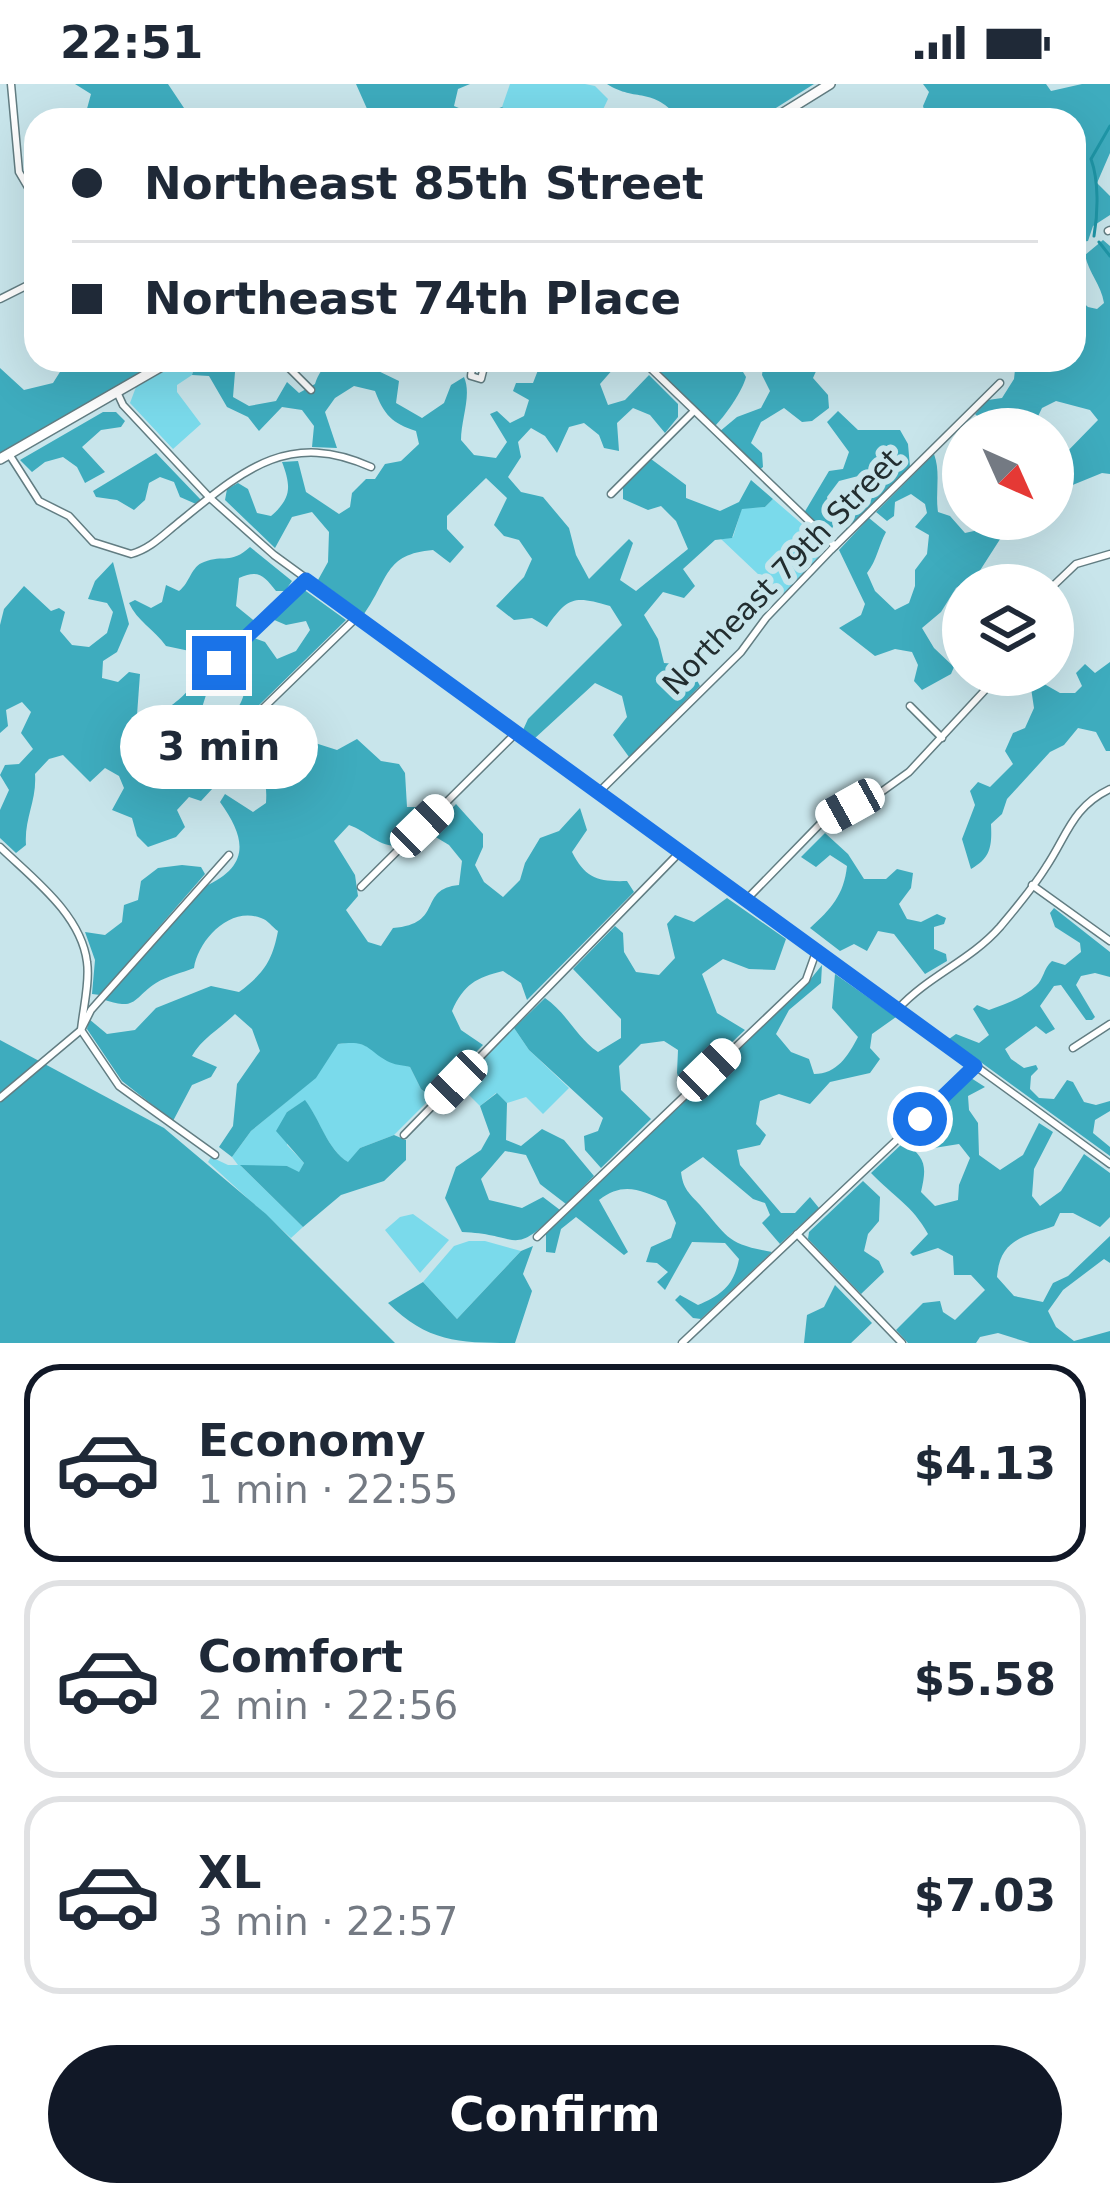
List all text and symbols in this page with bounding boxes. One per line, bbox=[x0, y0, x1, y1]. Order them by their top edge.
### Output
text: 22:51 bbox=[60, 16, 203, 69]
text: Northeast 85th Street bbox=[144, 157, 704, 210]
text: Northeast 74th Place bbox=[144, 272, 681, 325]
north arrow bbox=[942, 408, 1074, 540]
map controls bbox=[942, 408, 1074, 696]
street label: Northeast 79th Street bbox=[655, 442, 908, 702]
button: layers bbox=[942, 564, 1074, 696]
route end bbox=[192, 636, 246, 690]
callout: 3 min bbox=[120, 705, 318, 789]
text: 3 min bbox=[158, 724, 280, 769]
car bbox=[810, 773, 890, 839]
car bbox=[384, 788, 460, 864]
car bbox=[671, 1032, 747, 1108]
car bbox=[418, 1044, 494, 1120]
route start bbox=[893, 1092, 947, 1146]
icon: car bbox=[54, 1409, 162, 1517]
text: Economy bbox=[198, 1414, 426, 1467]
text: $4.13 bbox=[914, 1437, 1056, 1490]
text: 1 min · 22:55 bbox=[198, 1467, 458, 1512]
icon: car bbox=[54, 1625, 162, 1733]
text: Comfort bbox=[198, 1630, 403, 1683]
text: $5.58 bbox=[914, 1653, 1056, 1706]
text: 2 min · 22:56 bbox=[198, 1683, 458, 1728]
icon: car bbox=[54, 1841, 162, 1949]
text: XL bbox=[198, 1846, 261, 1899]
text: $7.03 bbox=[914, 1869, 1056, 1922]
text: 3 min · 22:57 bbox=[198, 1899, 458, 1944]
button: Confirm bbox=[48, 2045, 1062, 2183]

